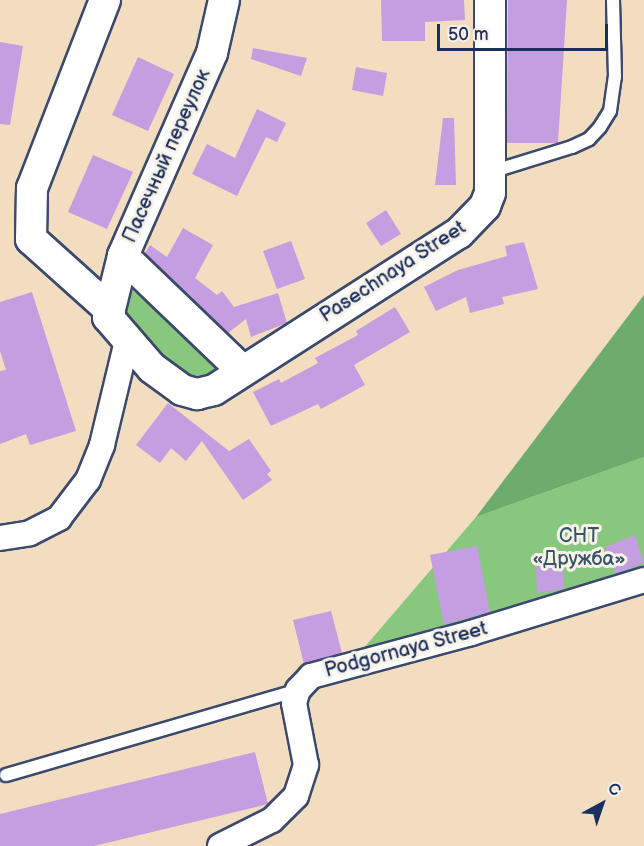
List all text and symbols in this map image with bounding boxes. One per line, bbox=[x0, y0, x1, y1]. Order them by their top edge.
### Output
scale bar bbox=[440, 12, 611, 50]
text: 50 m bbox=[448, 24, 489, 45]
street label: Пасечный переулок bbox=[118, 66, 216, 246]
street label: Pasechnaya Street bbox=[315, 216, 471, 328]
park label: СНТ «Дружба» bbox=[532, 524, 626, 571]
street label: Podgornaya Street bbox=[322, 617, 490, 683]
north arrow bbox=[572, 774, 632, 834]
text: С bbox=[604, 779, 624, 801]

